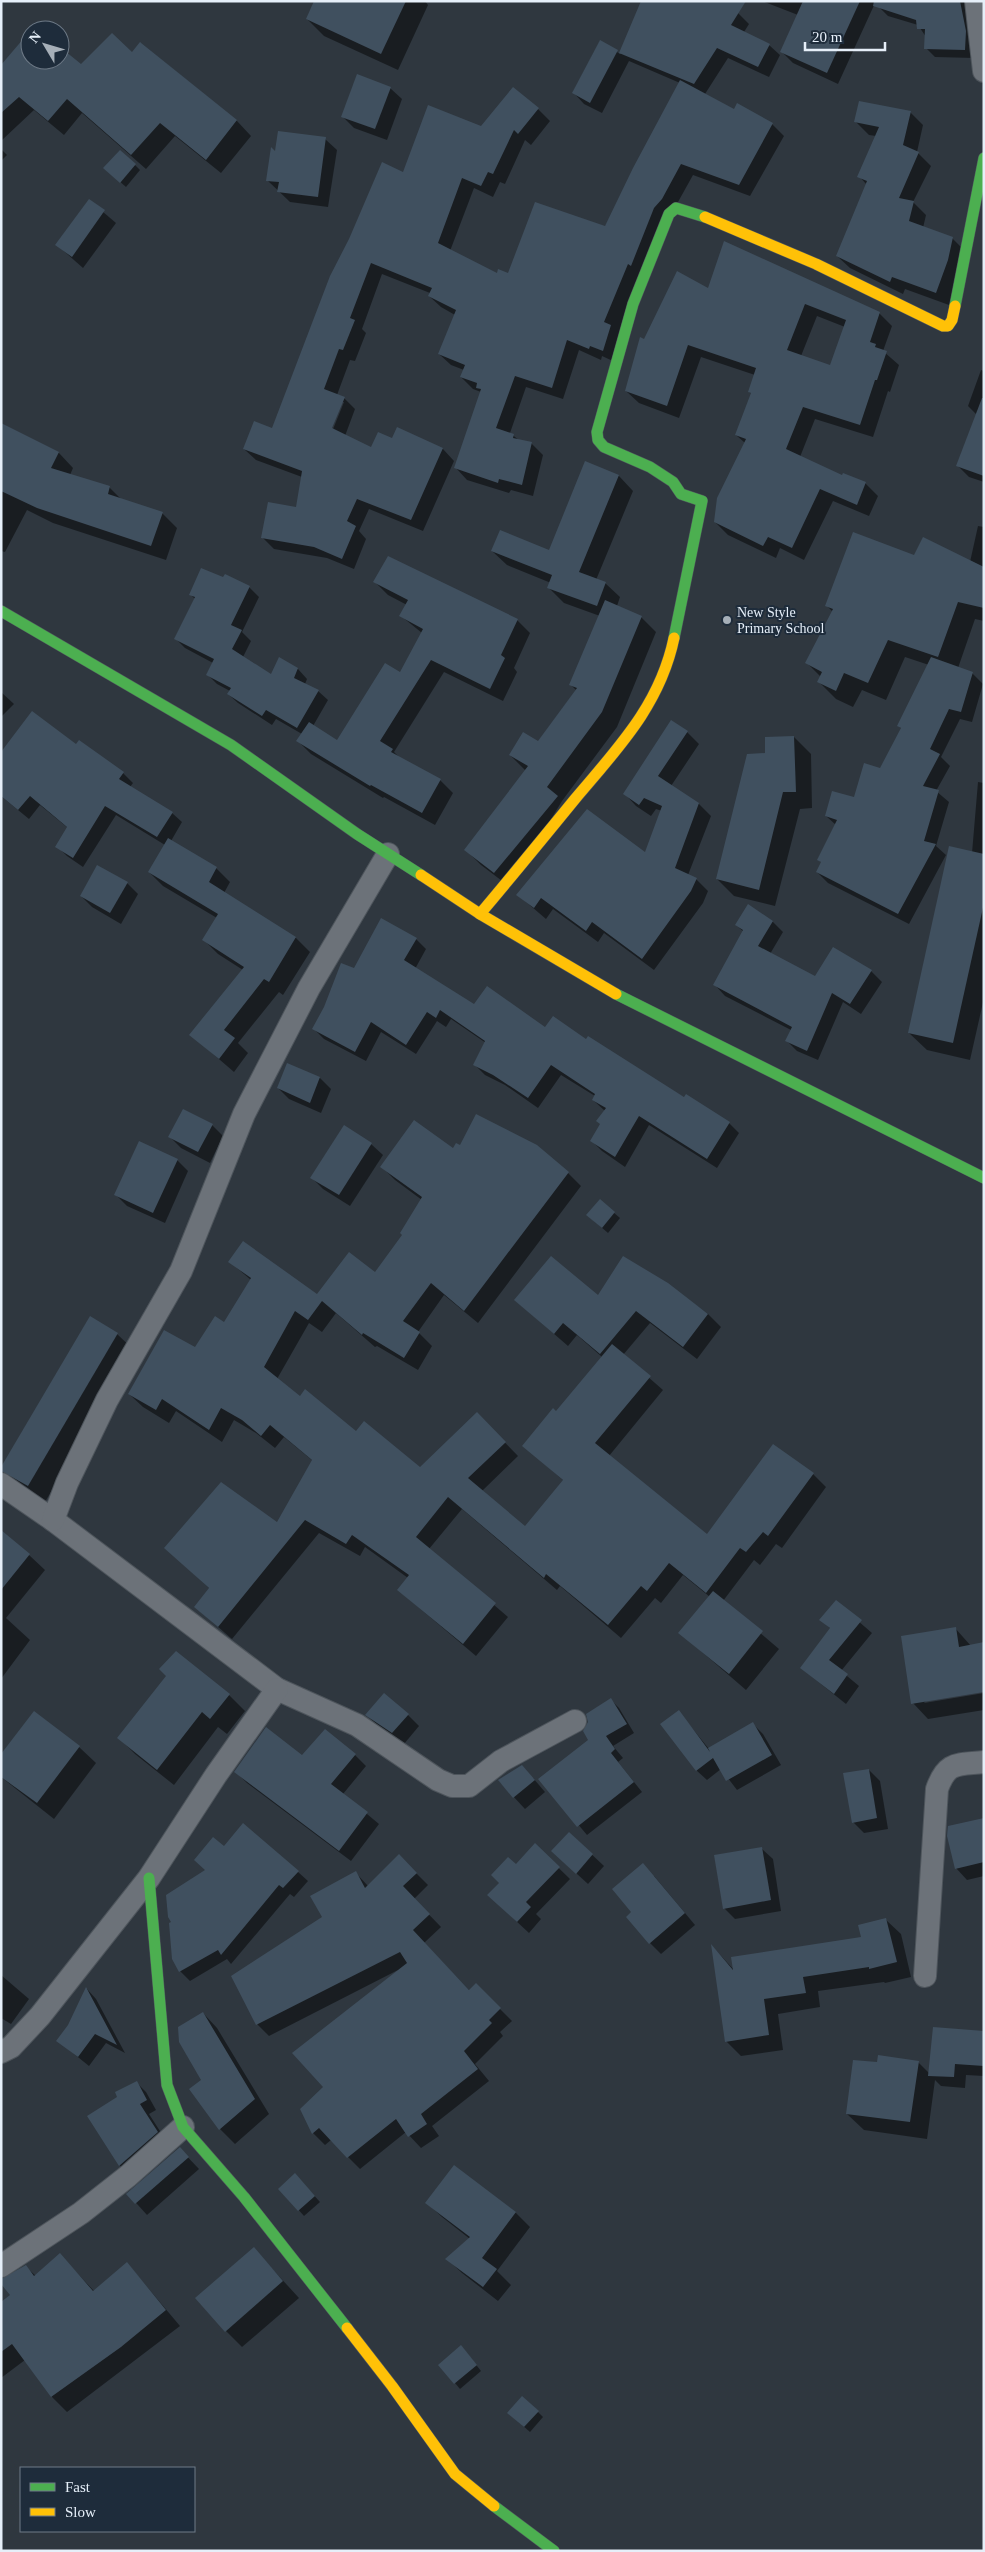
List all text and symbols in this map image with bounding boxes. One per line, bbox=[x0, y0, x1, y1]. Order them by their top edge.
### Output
north arrow bbox=[20, 20, 70, 70]
scale bar bbox=[805, 20, 885, 52]
text: N bbox=[26, 29, 44, 46]
text: 20 m bbox=[812, 29, 843, 45]
place label: New Style Primary School bbox=[737, 605, 825, 636]
marker: New Style Primary School bbox=[721, 614, 733, 626]
legend bbox=[20, 2467, 195, 2532]
text: Fast bbox=[65, 2479, 91, 2495]
text: Slow bbox=[65, 2504, 96, 2520]

